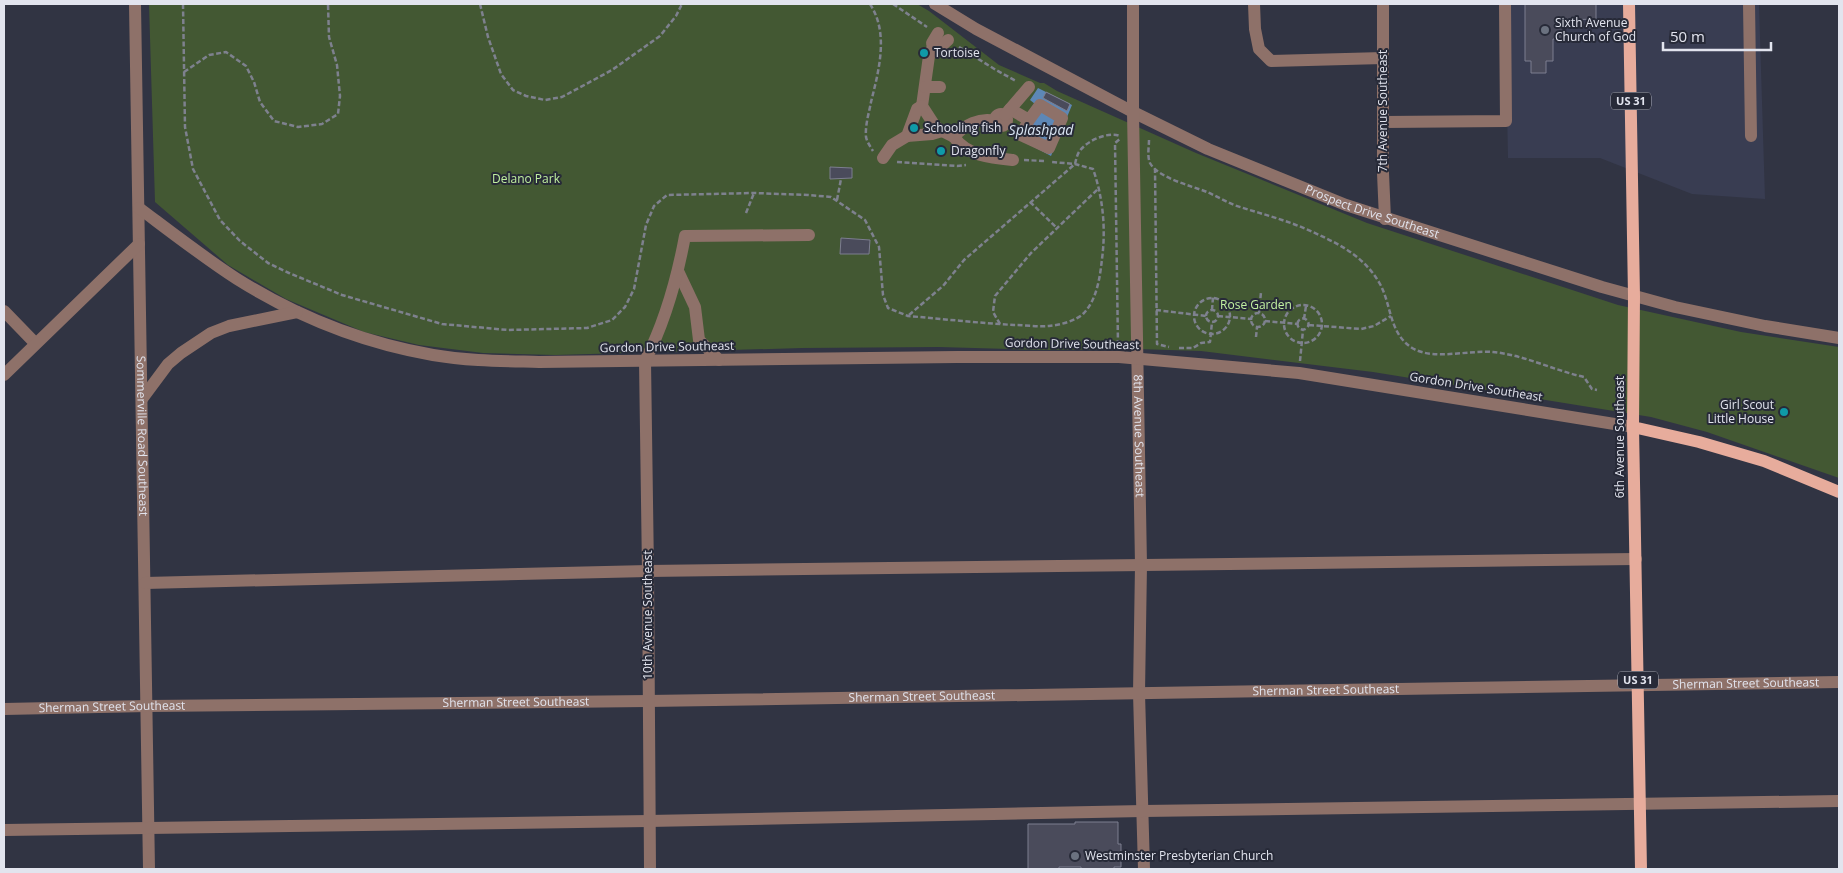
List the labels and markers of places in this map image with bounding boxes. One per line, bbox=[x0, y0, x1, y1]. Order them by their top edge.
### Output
place label: Sixth Avenue Church of God bbox=[1555, 14, 1636, 45]
marker: Sixth Avenue Church of God bbox=[1539, 24, 1551, 36]
place label: Tortoise bbox=[934, 44, 980, 61]
marker: Tortoise bbox=[918, 47, 930, 59]
place label: Schooling fish bbox=[924, 119, 1001, 136]
marker: Schooling fish bbox=[908, 122, 920, 134]
place label: Dragonfly bbox=[951, 142, 1006, 159]
marker: Dragonfly bbox=[935, 145, 947, 157]
place label: Girl Scout Little House bbox=[1707, 396, 1774, 427]
marker: Girl Scout Little House bbox=[1778, 406, 1790, 418]
place label: Westminster Presbyterian Church bbox=[1085, 847, 1273, 864]
marker: Westminster Presbyterian Church bbox=[1069, 850, 1081, 862]

